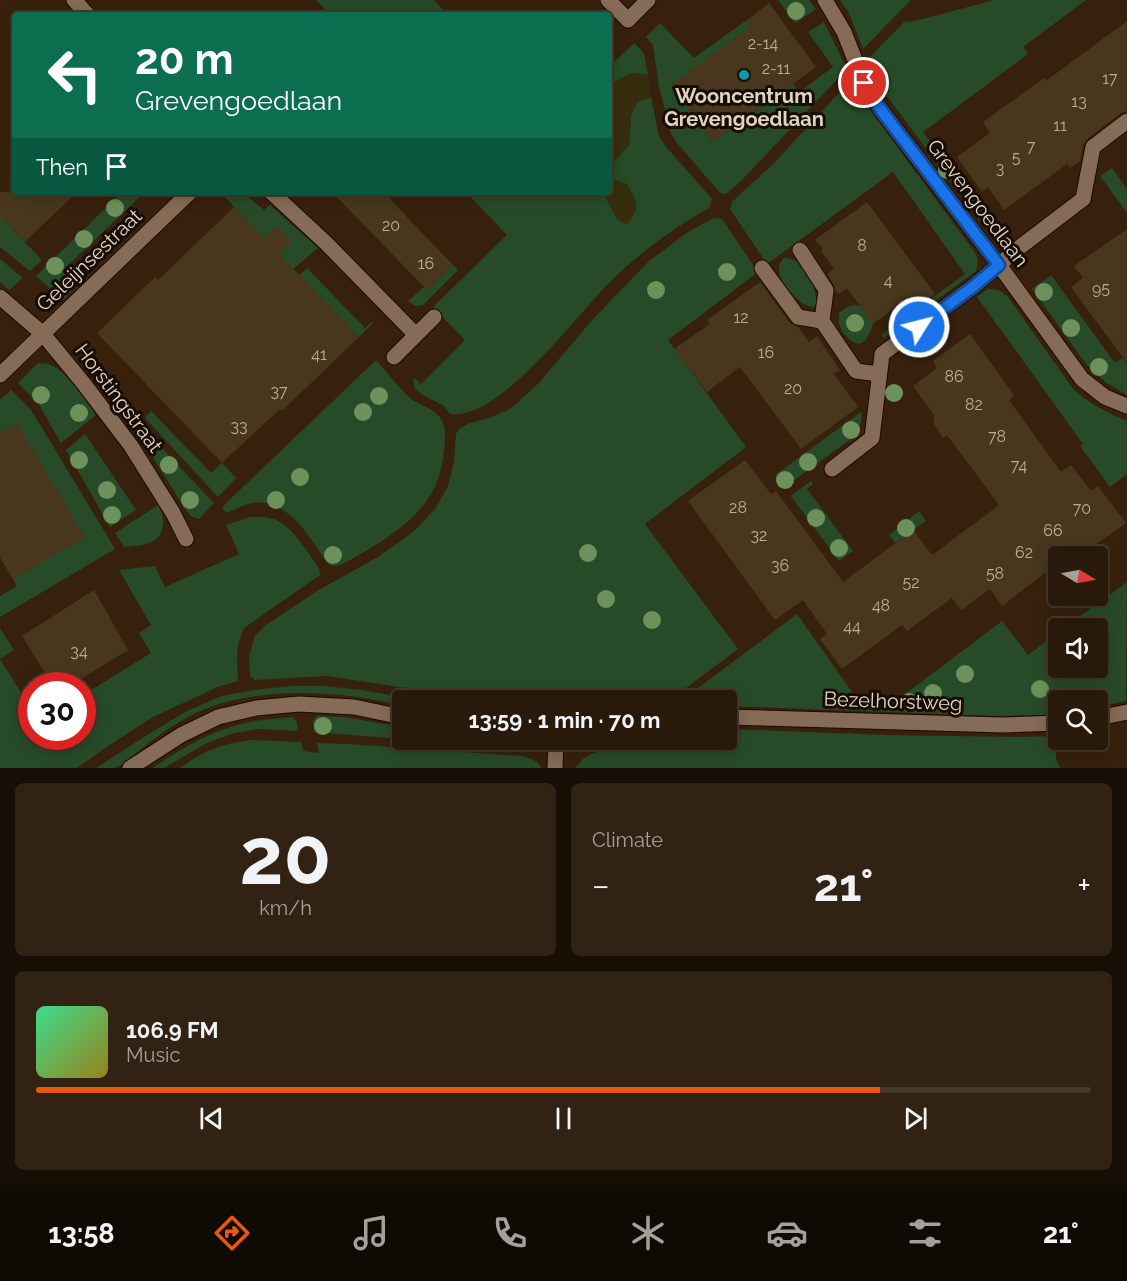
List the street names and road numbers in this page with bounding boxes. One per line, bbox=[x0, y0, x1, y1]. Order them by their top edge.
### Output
street label: Grevengoedlaan bbox=[922, 134, 1034, 272]
street label: Geleijnsestraat bbox=[31, 204, 147, 316]
street label: Horstingstraat bbox=[70, 339, 168, 457]
street label: Bezelhorstweg bbox=[823, 687, 963, 715]

